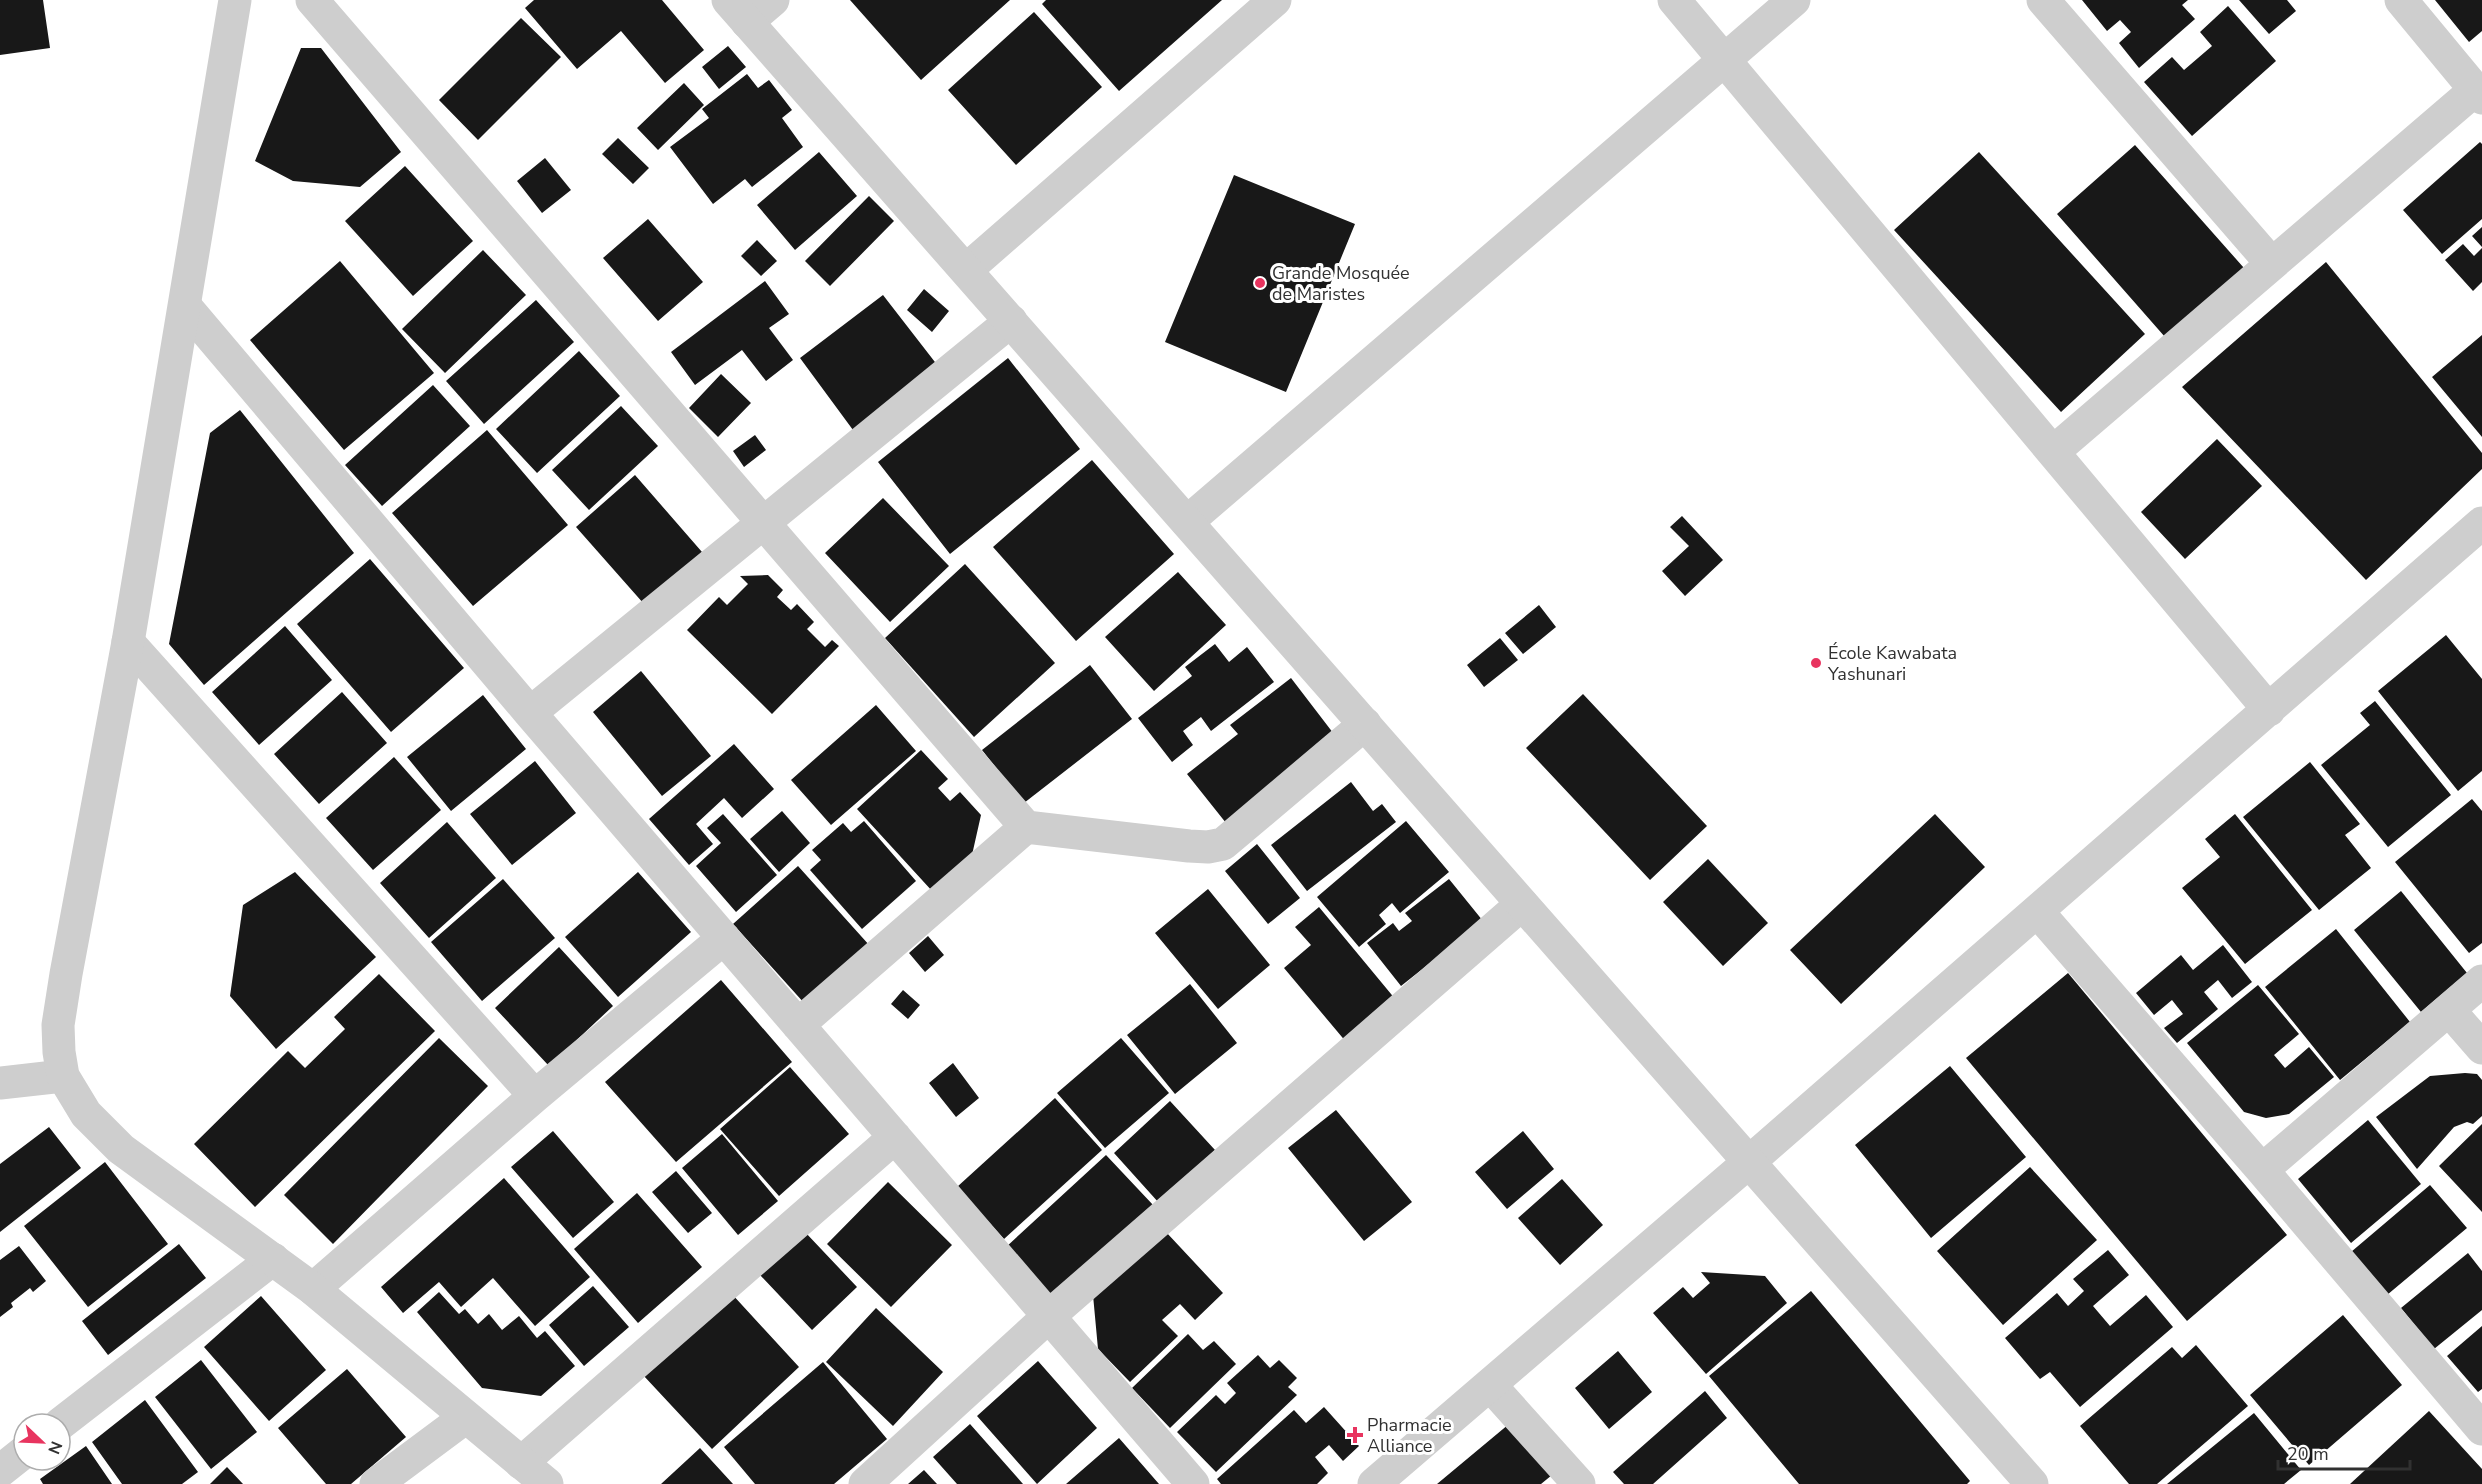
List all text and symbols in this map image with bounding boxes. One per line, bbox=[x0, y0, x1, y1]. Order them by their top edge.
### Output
place label: Grande Mosquée de Maristes bbox=[1272, 261, 1410, 306]
marker: Grande Mosquée de Maristes bbox=[1253, 276, 1267, 290]
place label: École Kawabata Yashunari bbox=[1827, 641, 1957, 686]
marker: École Kawabata Yashunari bbox=[1809, 656, 1823, 670]
north arrow bbox=[12, 1412, 72, 1472]
place label: Pharmacie Alliance bbox=[1367, 1413, 1452, 1458]
marker: Pharmacie Alliance bbox=[1348, 1428, 1362, 1442]
scale bar bbox=[2278, 1433, 2410, 1471]
text: N bbox=[42, 1438, 67, 1457]
text: 20 m bbox=[2287, 1442, 2329, 1466]

